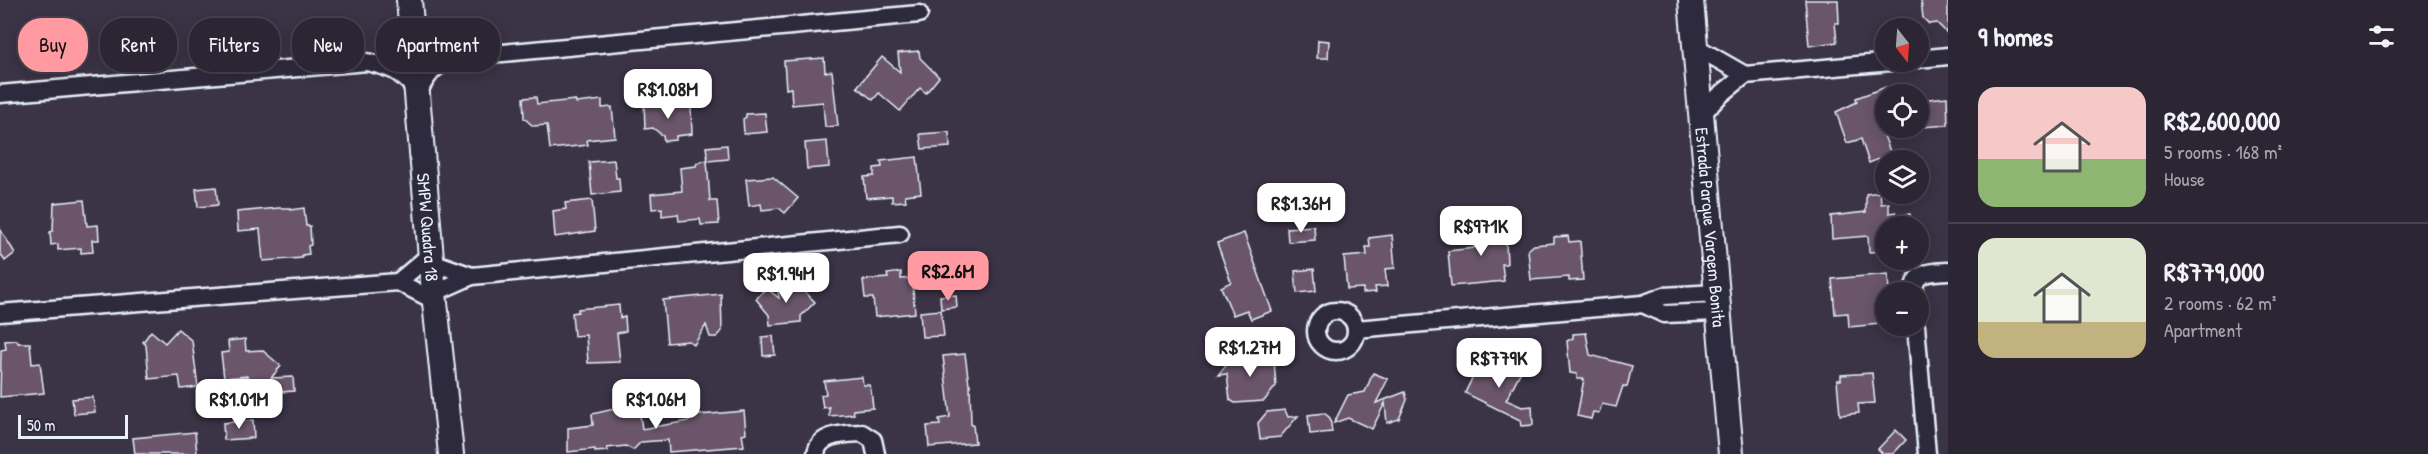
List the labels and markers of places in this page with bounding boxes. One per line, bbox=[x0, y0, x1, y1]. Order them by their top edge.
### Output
pin: R$1.08M bbox=[613, 69, 723, 120]
pin: R$1.36M bbox=[1246, 183, 1356, 234]
pin: R$971K bbox=[1432, 206, 1530, 257]
pin: R$2.6M bbox=[899, 251, 997, 302]
pin: R$1.94M bbox=[731, 253, 841, 304]
pin: R$1.27M bbox=[1195, 327, 1305, 378]
pin: R$779K bbox=[1450, 338, 1548, 389]
pin: R$1.01M bbox=[184, 379, 294, 430]
pin: R$1.06M bbox=[601, 379, 711, 430]

